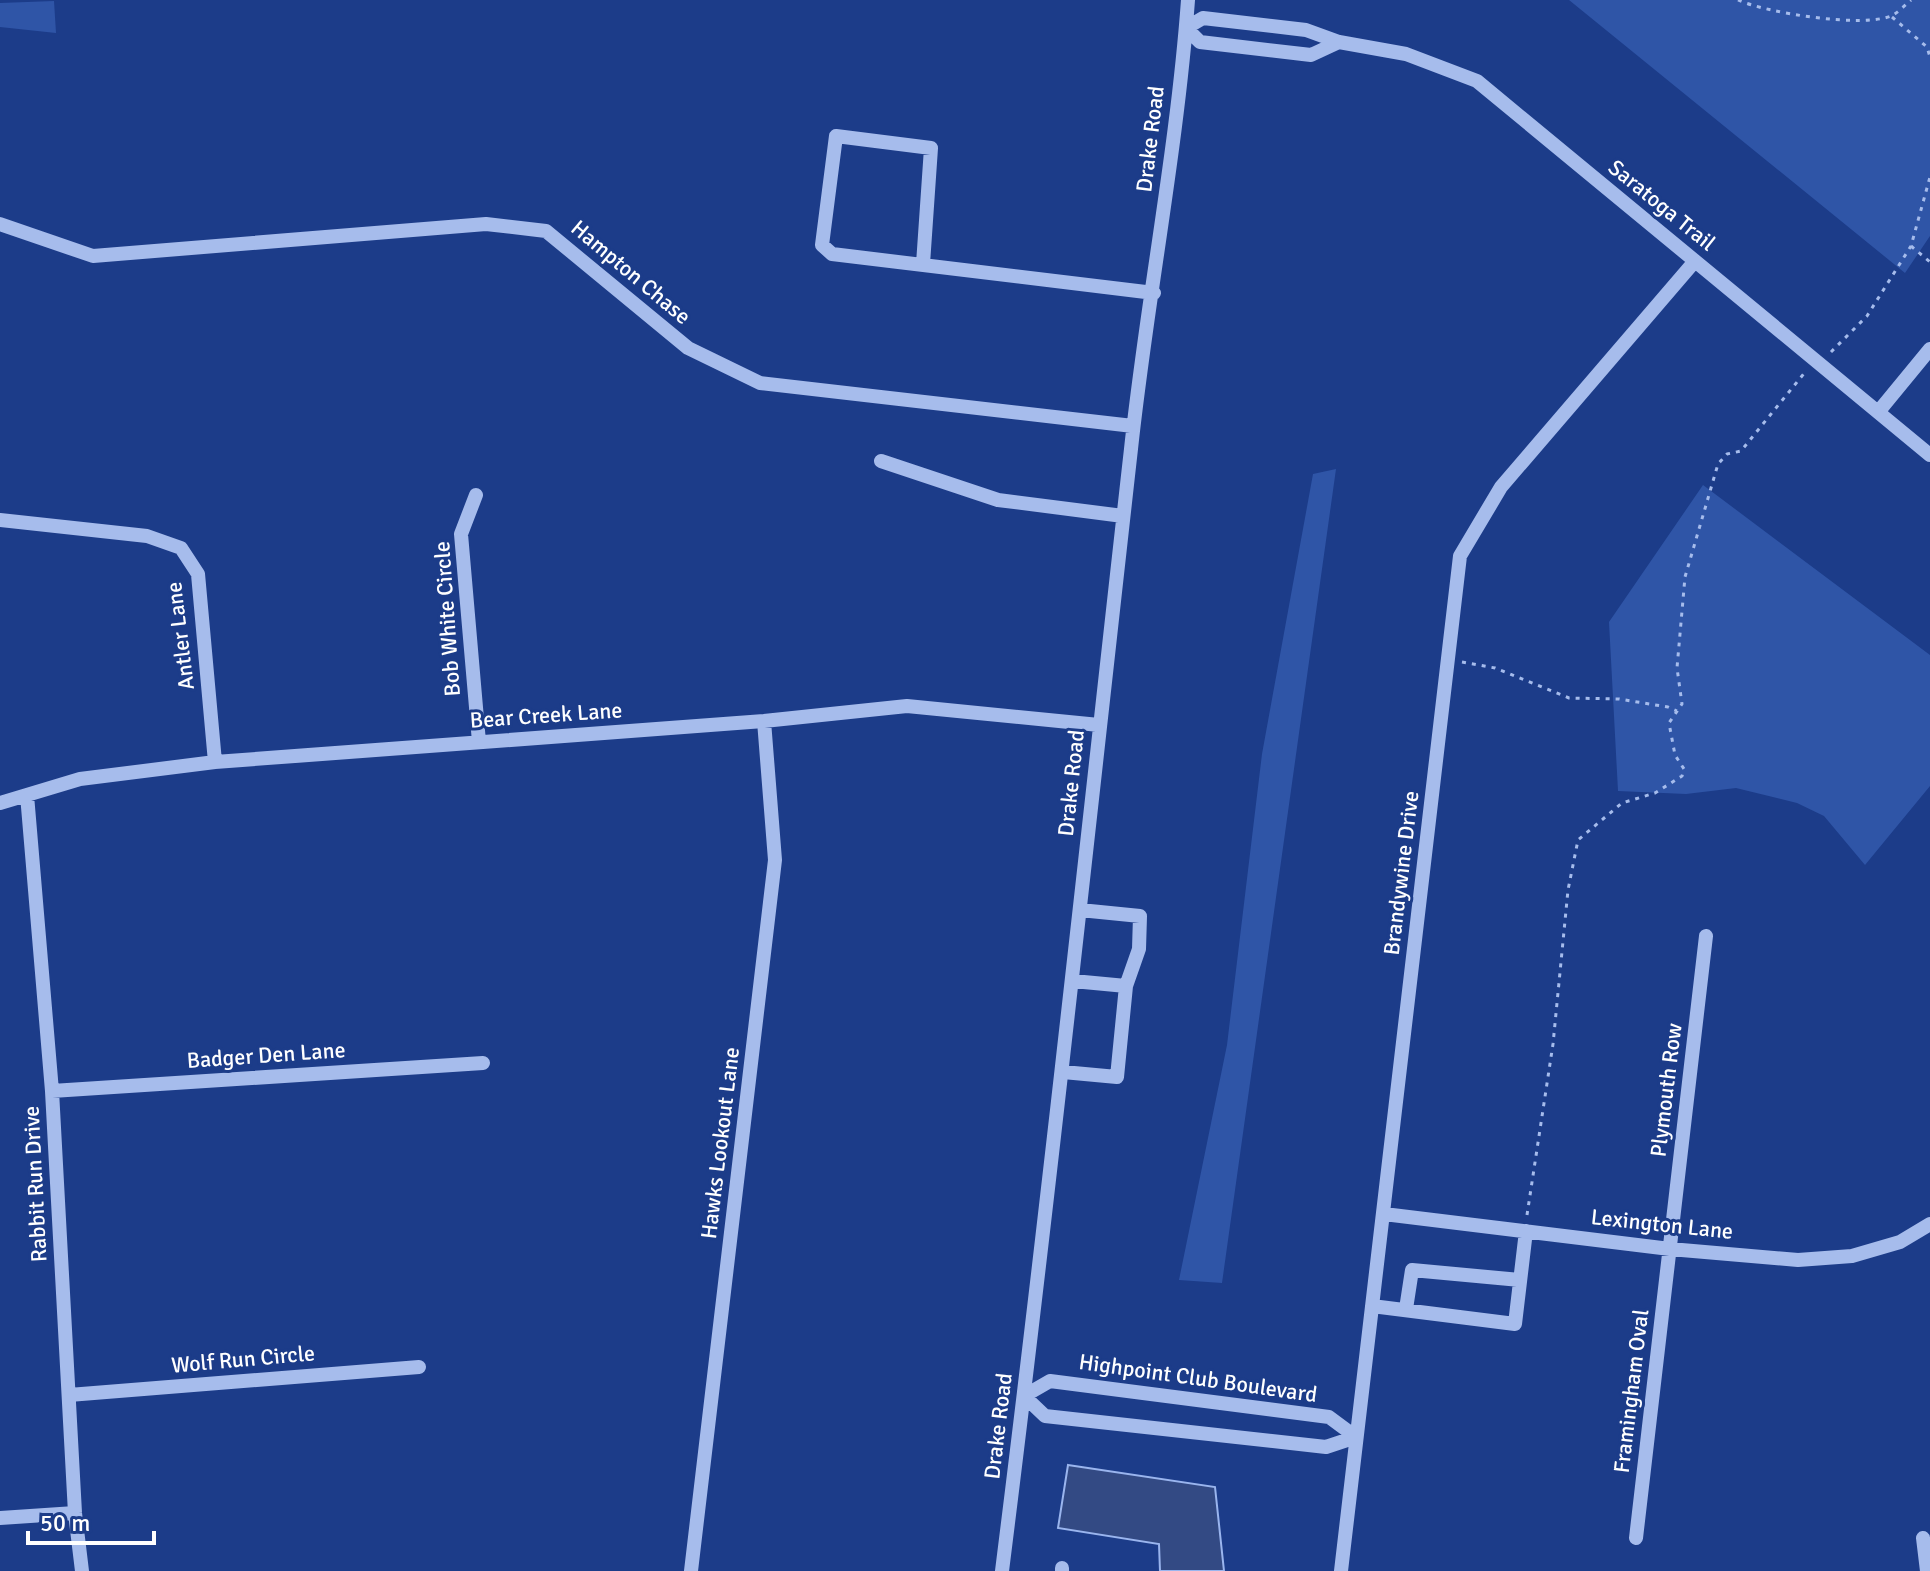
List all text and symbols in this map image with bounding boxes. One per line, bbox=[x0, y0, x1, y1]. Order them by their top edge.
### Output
street label: Drake Road bbox=[1130, 84, 1170, 194]
street label: Saratoga Trail bbox=[1603, 154, 1721, 256]
street label: Hampton Chase bbox=[566, 214, 696, 330]
street label: Bob White Circle bbox=[428, 540, 466, 698]
street label: Antler Lane bbox=[160, 580, 200, 692]
street label: Bear Creek Lane bbox=[469, 696, 623, 734]
street label: Drake Road bbox=[1052, 728, 1090, 838]
street label: Brandywine Drive bbox=[1378, 789, 1424, 957]
street label: Plymouth Row bbox=[1644, 1021, 1688, 1158]
street label: Badger Den Lane bbox=[186, 1036, 346, 1074]
street label: Hawks Lookout Lane bbox=[695, 1046, 745, 1240]
street label: Rabbit Run Drive bbox=[17, 1105, 53, 1263]
street label: Lexington Lane bbox=[1590, 1203, 1734, 1245]
street label: Framingham Oval bbox=[1608, 1308, 1654, 1474]
street label: Wolf Run Circle bbox=[170, 1339, 316, 1379]
street label: Highpoint Club Boulevard bbox=[1077, 1348, 1319, 1408]
street label: Drake Road bbox=[978, 1371, 1018, 1481]
scale bar bbox=[28, 1495, 154, 1545]
text: 50 m bbox=[40, 1508, 90, 1538]

